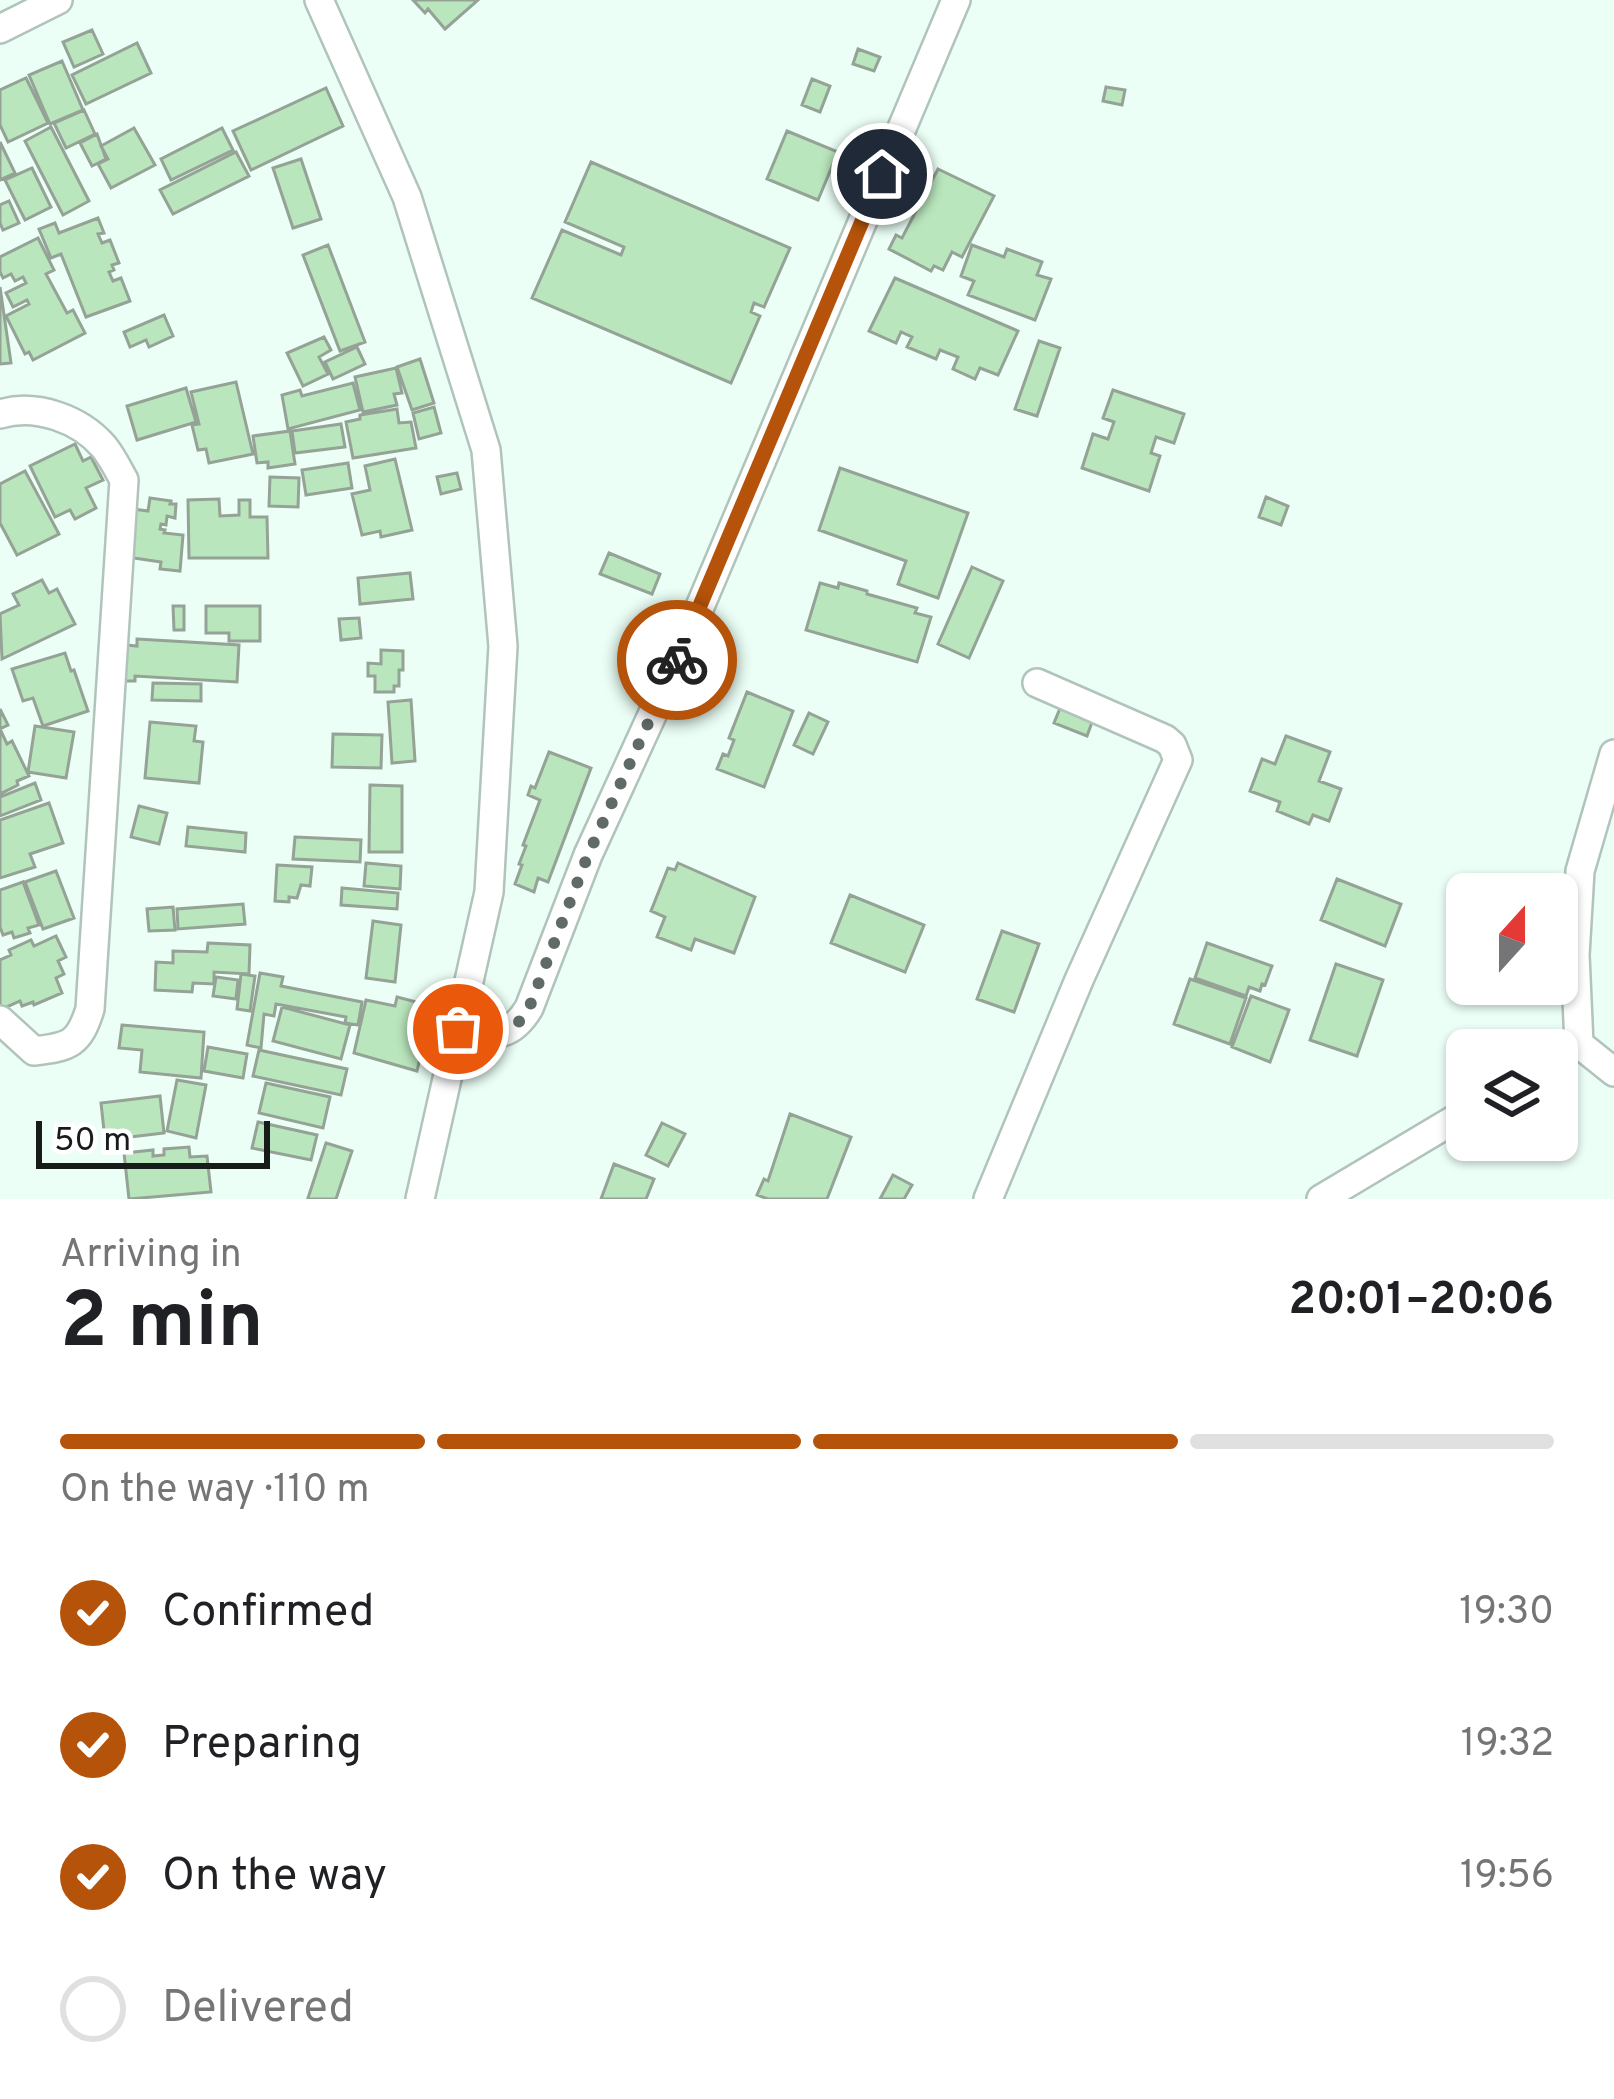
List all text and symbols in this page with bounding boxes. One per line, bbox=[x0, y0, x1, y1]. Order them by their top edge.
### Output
pin bbox=[831, 123, 933, 225]
icon: home bbox=[849, 141, 915, 207]
courier bbox=[617, 600, 737, 720]
icon: bike bbox=[644, 627, 710, 693]
north arrow bbox=[1446, 873, 1578, 1005]
map controls bbox=[1446, 873, 1578, 1161]
pin bbox=[407, 978, 509, 1080]
icon: bag bbox=[425, 996, 491, 1062]
button: layers bbox=[1446, 1029, 1578, 1161]
scale bar bbox=[36, 1115, 270, 1168]
text: 50 m bbox=[54, 1121, 131, 1163]
text: Arriving in bbox=[60, 1232, 242, 1281]
text: 20:01–20:06 bbox=[1289, 1273, 1554, 1330]
text: 2 min bbox=[60, 1276, 264, 1375]
text: On the way · 110 m bbox=[60, 1467, 370, 1516]
icon: check bbox=[60, 1580, 126, 1646]
text: Confirmed bbox=[162, 1585, 374, 1642]
text: 19:30 bbox=[1459, 1589, 1554, 1638]
icon: check bbox=[60, 1712, 126, 1778]
text: Preparing bbox=[162, 1717, 362, 1774]
text: 19:32 bbox=[1461, 1721, 1554, 1770]
icon: check bbox=[60, 1844, 126, 1910]
text: On the way bbox=[162, 1849, 387, 1906]
text: 19:56 bbox=[1460, 1853, 1554, 1902]
text: Delivered bbox=[162, 1981, 354, 2038]

